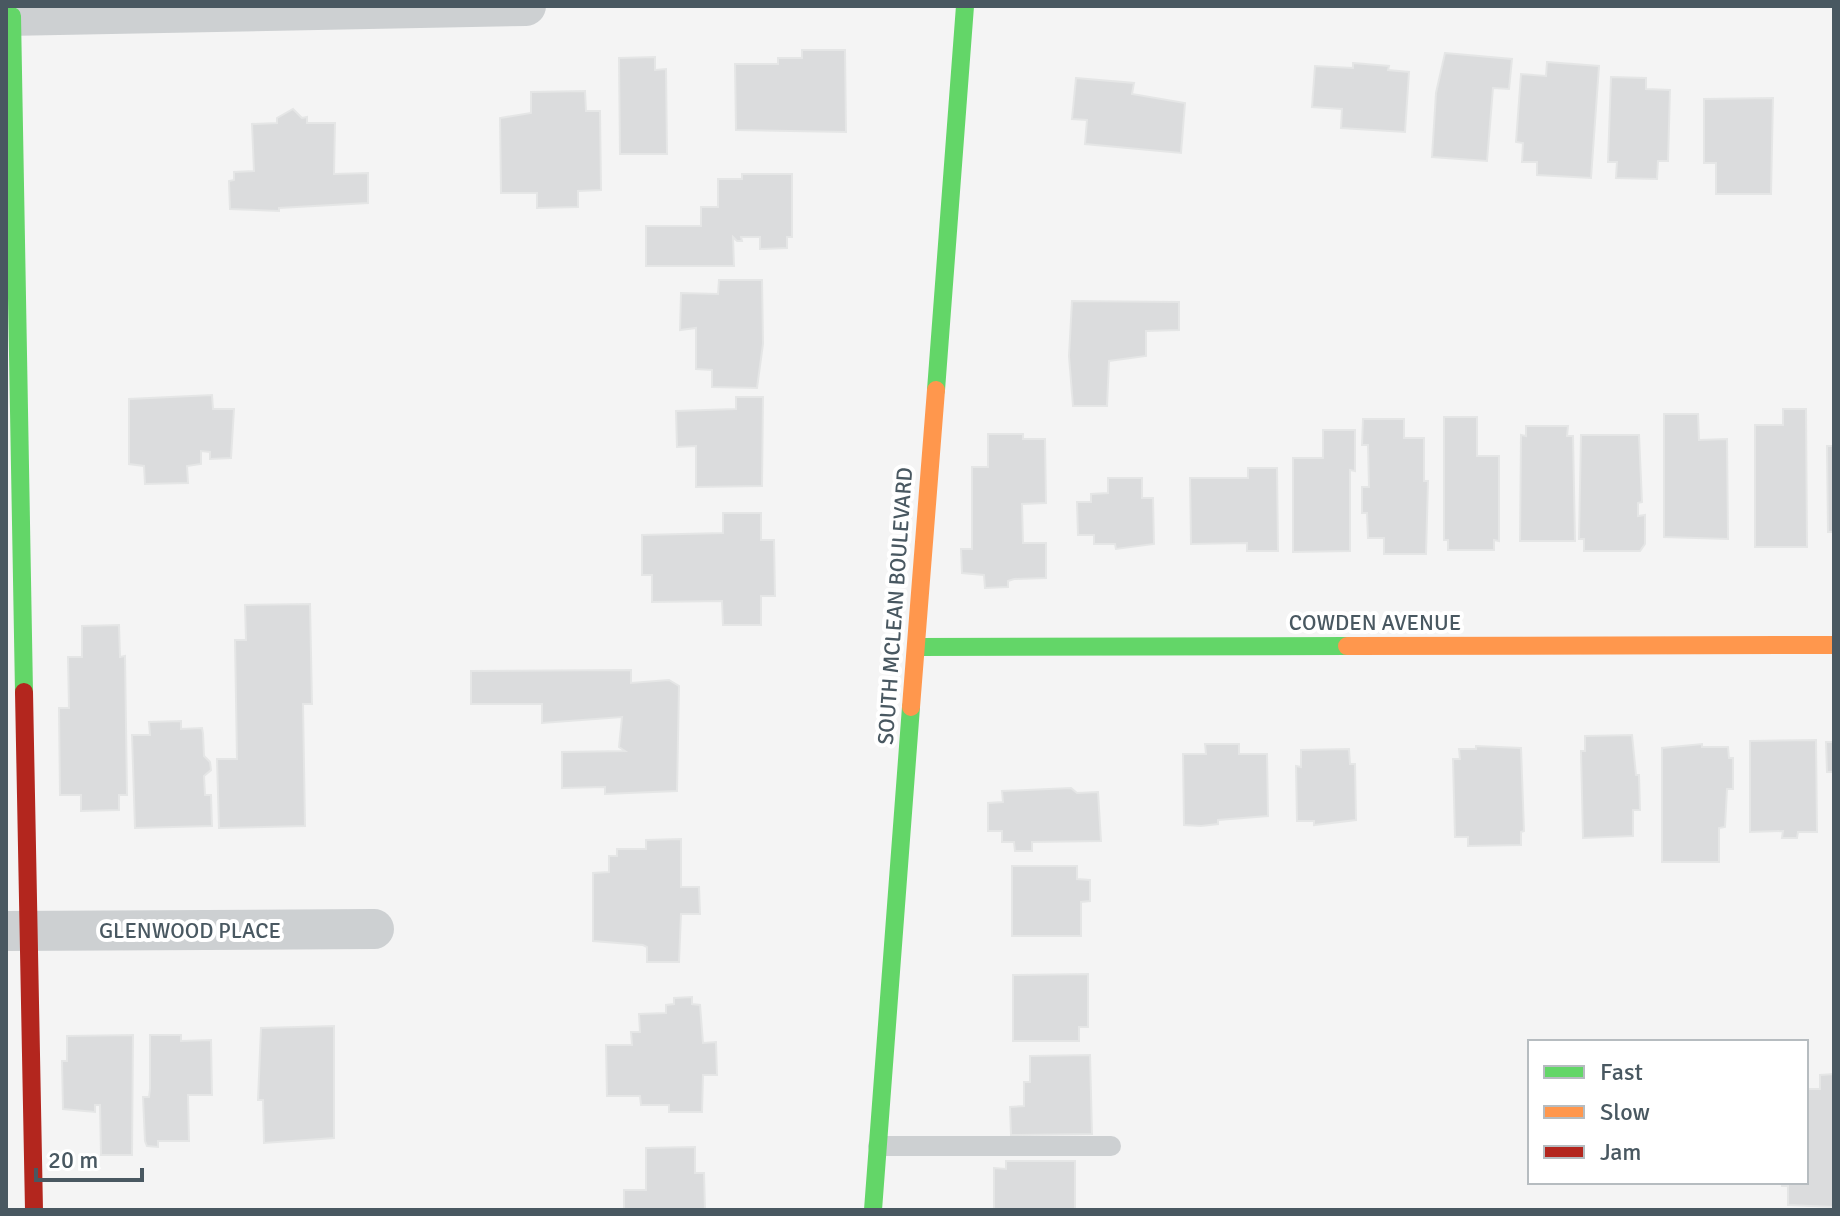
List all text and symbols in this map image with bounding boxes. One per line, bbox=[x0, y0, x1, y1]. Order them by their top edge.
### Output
street label: SOUTH MCLEAN BOULEVARD bbox=[872, 466, 918, 746]
street label: COWDEN AVENUE bbox=[1289, 609, 1461, 636]
street label: GLENWOOD PLACE bbox=[99, 917, 281, 944]
legend bbox=[1528, 1040, 1808, 1184]
text: Fast bbox=[1600, 1057, 1643, 1087]
text: Slow bbox=[1600, 1097, 1650, 1127]
scale bar bbox=[36, 1132, 142, 1182]
text: Jam bbox=[1600, 1137, 1641, 1167]
text: 20 m bbox=[48, 1145, 98, 1175]

